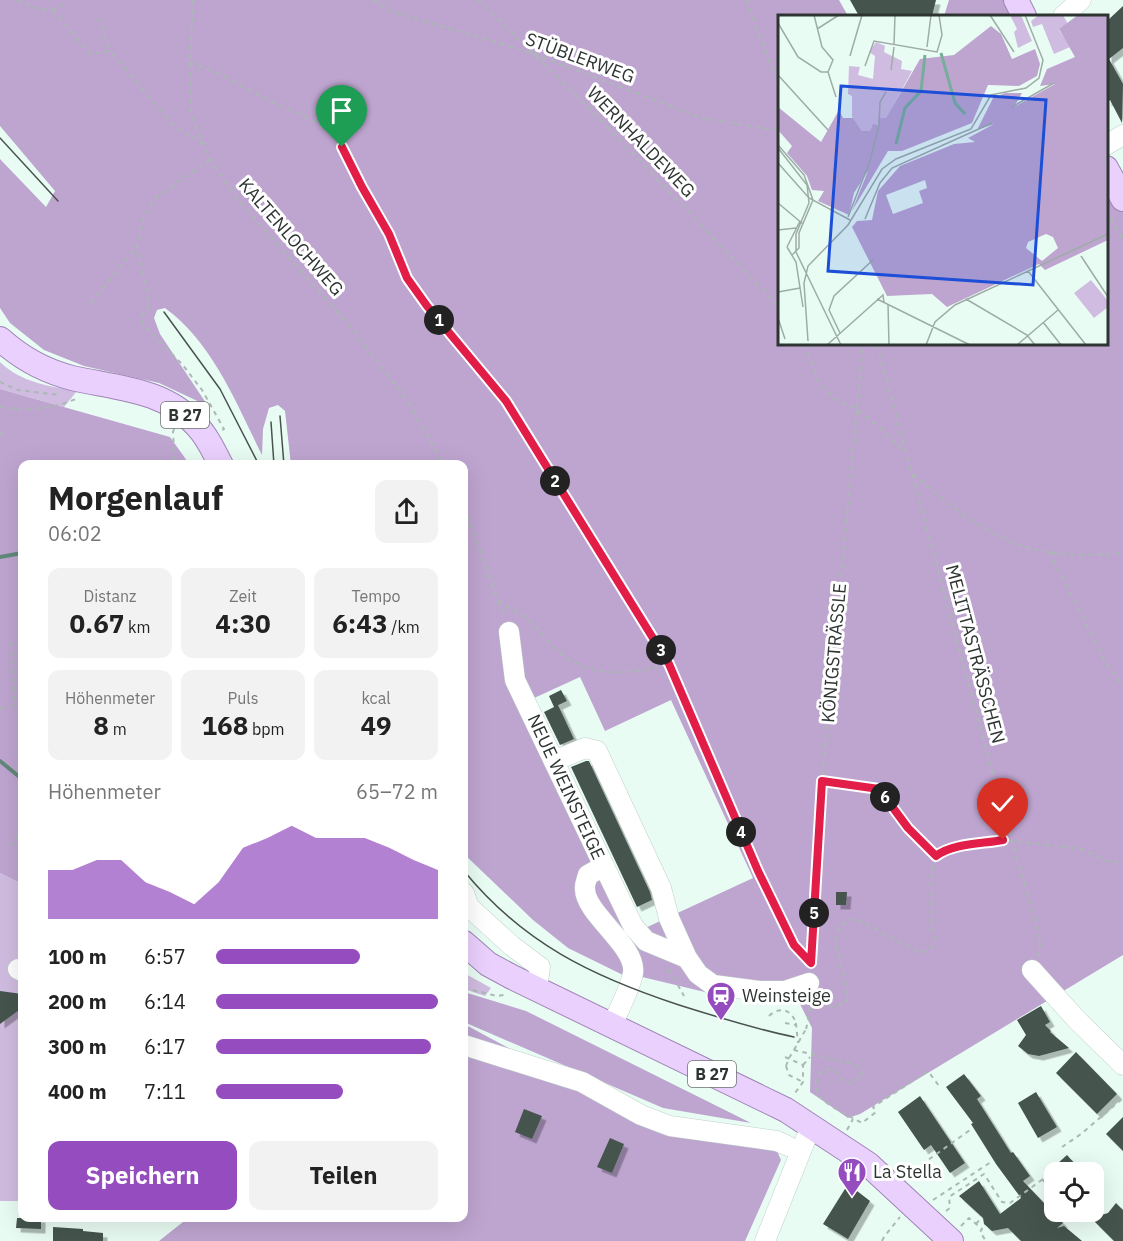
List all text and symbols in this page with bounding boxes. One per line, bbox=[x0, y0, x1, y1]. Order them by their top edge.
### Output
inset map bbox=[778, 15, 1108, 345]
street label: STÜBLERWEG bbox=[522, 27, 638, 88]
street label: WERNHALDEWEG bbox=[582, 81, 700, 202]
pin bbox=[316, 85, 367, 147]
icon: arrive bbox=[325, 94, 358, 127]
street label: KALTENLOCHWEG bbox=[234, 173, 349, 300]
pin: 1 bbox=[424, 305, 454, 335]
text: 1 bbox=[434, 310, 444, 330]
road number: B 27 bbox=[161, 402, 209, 428]
pin: 2 bbox=[540, 466, 570, 496]
text: 2 bbox=[550, 471, 560, 491]
text: Morgenlauf bbox=[48, 476, 223, 519]
button: share bbox=[375, 480, 438, 543]
text: 06:02 bbox=[48, 520, 102, 547]
street label: MELITTASTRÄSSCHEN bbox=[941, 562, 1010, 746]
street label: KÖNIGSTRÄSSLE bbox=[816, 582, 851, 724]
text: Distanz bbox=[83, 586, 137, 606]
text: Zeit bbox=[229, 586, 257, 606]
text: Tempo bbox=[351, 586, 401, 606]
text: 0.67 bbox=[69, 606, 124, 640]
text: 4:30 bbox=[215, 606, 271, 640]
text: 6:43 bbox=[332, 606, 388, 640]
text: km bbox=[124, 617, 151, 637]
text: /km bbox=[388, 617, 420, 637]
pin: 3 bbox=[646, 635, 676, 665]
text: 3 bbox=[656, 640, 666, 660]
text: Höhenmeter bbox=[65, 688, 155, 708]
text: Puls bbox=[228, 688, 258, 708]
text: kcal bbox=[361, 688, 391, 708]
text: 8 bbox=[93, 708, 109, 742]
text: 168 bbox=[201, 708, 248, 742]
text: 49 bbox=[360, 708, 392, 742]
street label: NEUE WEINSTEIGE bbox=[523, 710, 610, 863]
text: m bbox=[109, 719, 127, 739]
text: bpm bbox=[248, 719, 285, 739]
text: Höhenmeter bbox=[48, 778, 161, 805]
text: 65–72 m bbox=[356, 778, 438, 805]
pin bbox=[977, 778, 1028, 840]
pin: 6 bbox=[870, 782, 900, 812]
text: 6 bbox=[880, 787, 890, 807]
icon: check bbox=[986, 787, 1019, 820]
pin: 4 bbox=[726, 817, 756, 847]
text: 4 bbox=[736, 822, 746, 842]
pin: 5 bbox=[799, 898, 829, 928]
text: 5 bbox=[809, 903, 819, 923]
text: 100 m bbox=[48, 943, 107, 970]
text: 6:57 bbox=[144, 943, 186, 970]
station icon: Weinsteige bbox=[705, 980, 737, 1022]
place label: Weinsteige bbox=[742, 984, 831, 1007]
text: 200 m bbox=[48, 988, 107, 1015]
text: 6:14 bbox=[144, 988, 186, 1015]
text: 300 m bbox=[48, 1033, 107, 1060]
text: 6:17 bbox=[144, 1033, 186, 1060]
road number: B 27 bbox=[688, 1061, 736, 1087]
text: 400 m bbox=[48, 1078, 107, 1105]
text: 7:11 bbox=[144, 1078, 186, 1105]
button: Speichern bbox=[48, 1141, 237, 1210]
button: Teilen bbox=[249, 1141, 438, 1210]
restaurant icon: La Stella bbox=[836, 1156, 868, 1198]
place label: La Stella bbox=[873, 1160, 942, 1183]
map controls bbox=[1044, 1162, 1104, 1222]
button: locate bbox=[1044, 1162, 1104, 1222]

